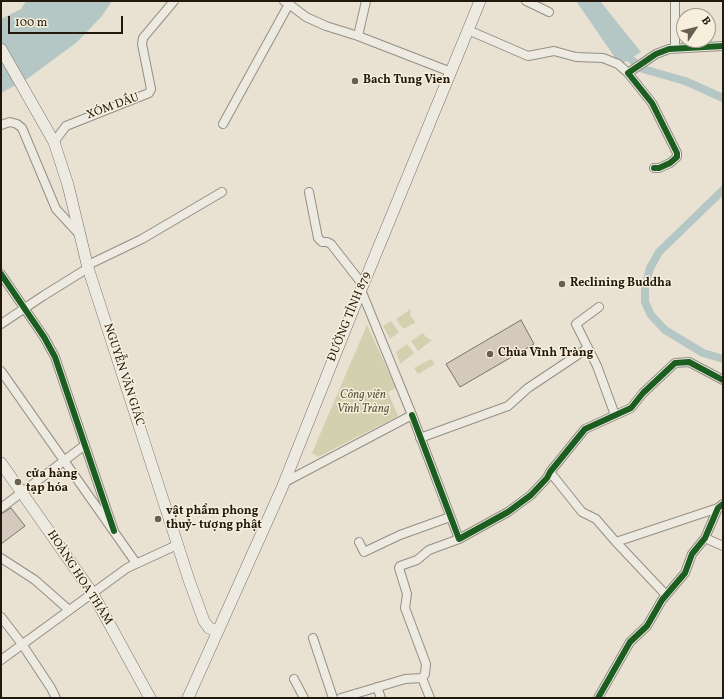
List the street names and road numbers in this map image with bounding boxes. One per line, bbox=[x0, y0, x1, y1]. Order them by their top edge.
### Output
street label: XÓM DẦU bbox=[85, 91, 141, 123]
street label: ĐƯỜNG TỈNH 879 bbox=[325, 270, 375, 364]
street label: NGUYỄN VĂN GIÁC bbox=[100, 322, 146, 428]
street label: HOÀNG HOA THÁM bbox=[43, 528, 115, 628]

